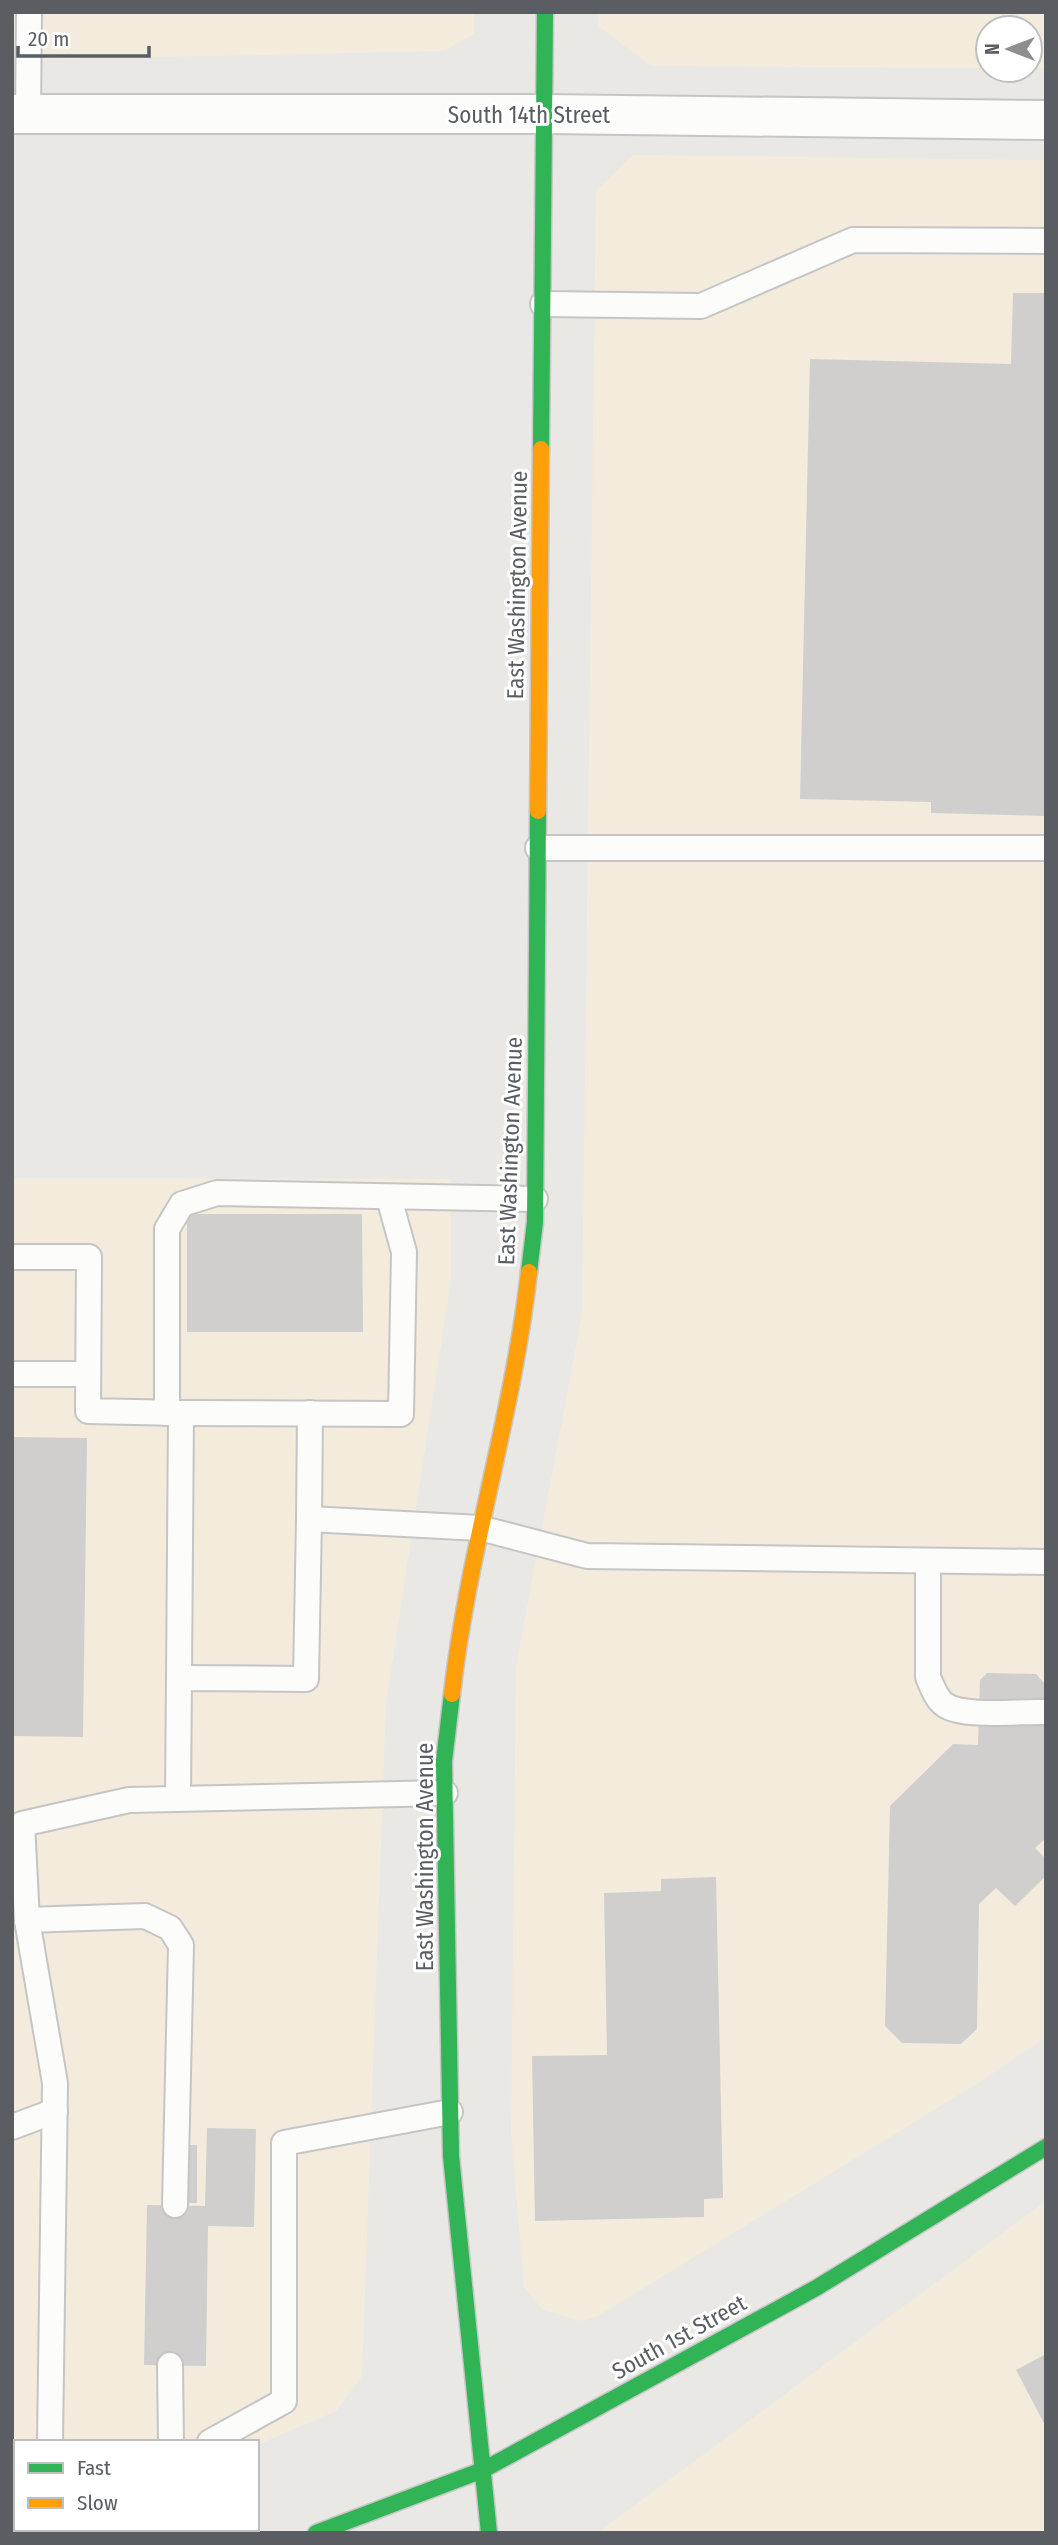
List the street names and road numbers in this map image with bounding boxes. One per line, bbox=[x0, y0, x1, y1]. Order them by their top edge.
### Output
street label: South 14th Street bbox=[448, 101, 611, 129]
street label: East Washington Avenue bbox=[501, 470, 533, 700]
street label: East Washington Avenue bbox=[492, 1036, 528, 1266]
street label: East Washington Avenue bbox=[411, 1743, 439, 1971]
street label: South 1st Street bbox=[607, 2288, 751, 2385]

